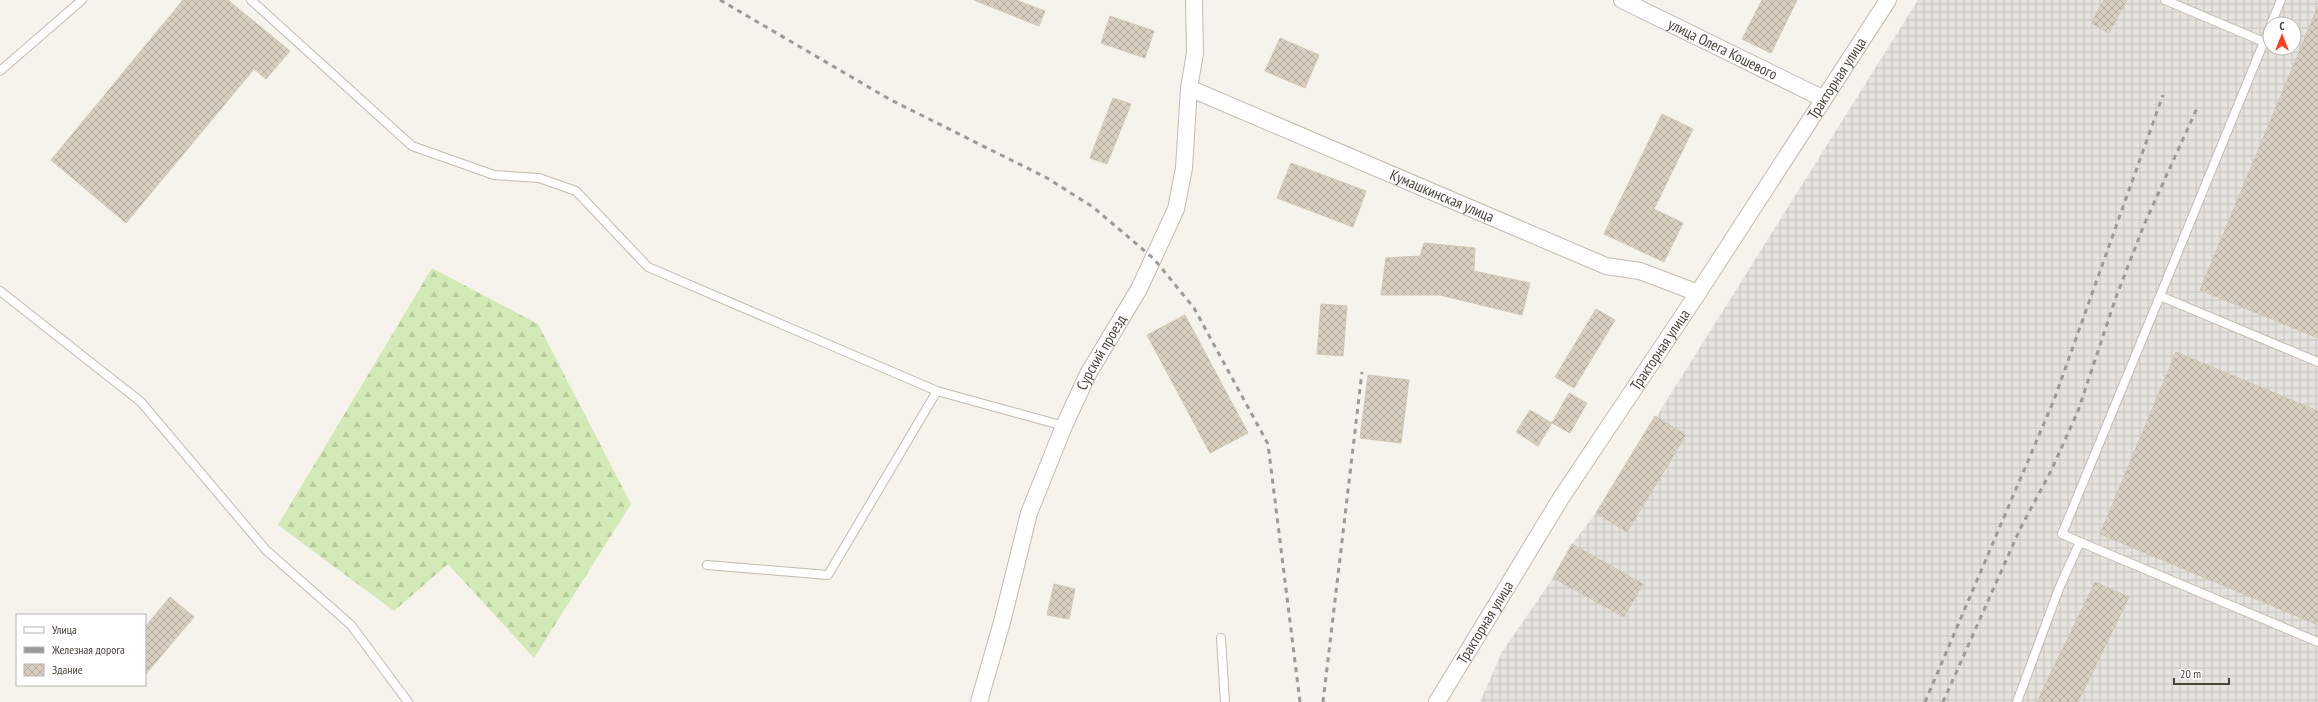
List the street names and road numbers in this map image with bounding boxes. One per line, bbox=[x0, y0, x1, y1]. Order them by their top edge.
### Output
street label: улица Олега Кошевого bbox=[1665, 14, 1781, 84]
street label: Тракторная улица bbox=[1803, 34, 1870, 123]
street label: Кумашкинская улица bbox=[1387, 165, 1497, 226]
street label: Тракторная улица bbox=[1626, 305, 1694, 394]
street label: Сурский проезд bbox=[1072, 311, 1131, 393]
street label: Тракторная улица bbox=[1452, 577, 1517, 667]

